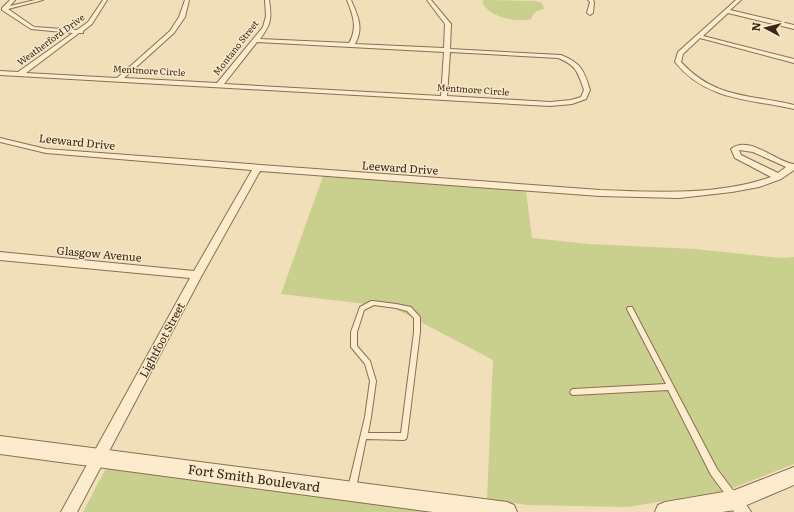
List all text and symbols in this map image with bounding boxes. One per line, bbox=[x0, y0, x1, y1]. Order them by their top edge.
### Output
north arrow bbox=[746, 8, 786, 48]
street label: Weatherford Drive bbox=[14, 10, 87, 68]
street label: Montano Street bbox=[209, 16, 261, 78]
text: N bbox=[747, 21, 764, 32]
street label: Mentmore Circle bbox=[112, 61, 186, 79]
street label: Mentmore Circle bbox=[436, 79, 510, 99]
street label: Leeward Drive bbox=[38, 129, 116, 153]
street label: Leeward Drive bbox=[361, 156, 439, 178]
street label: Glasgow Avenue bbox=[56, 241, 143, 265]
street label: Lightfoot Street bbox=[135, 299, 188, 380]
street label: Fort Smith Boulevard bbox=[187, 459, 321, 496]

